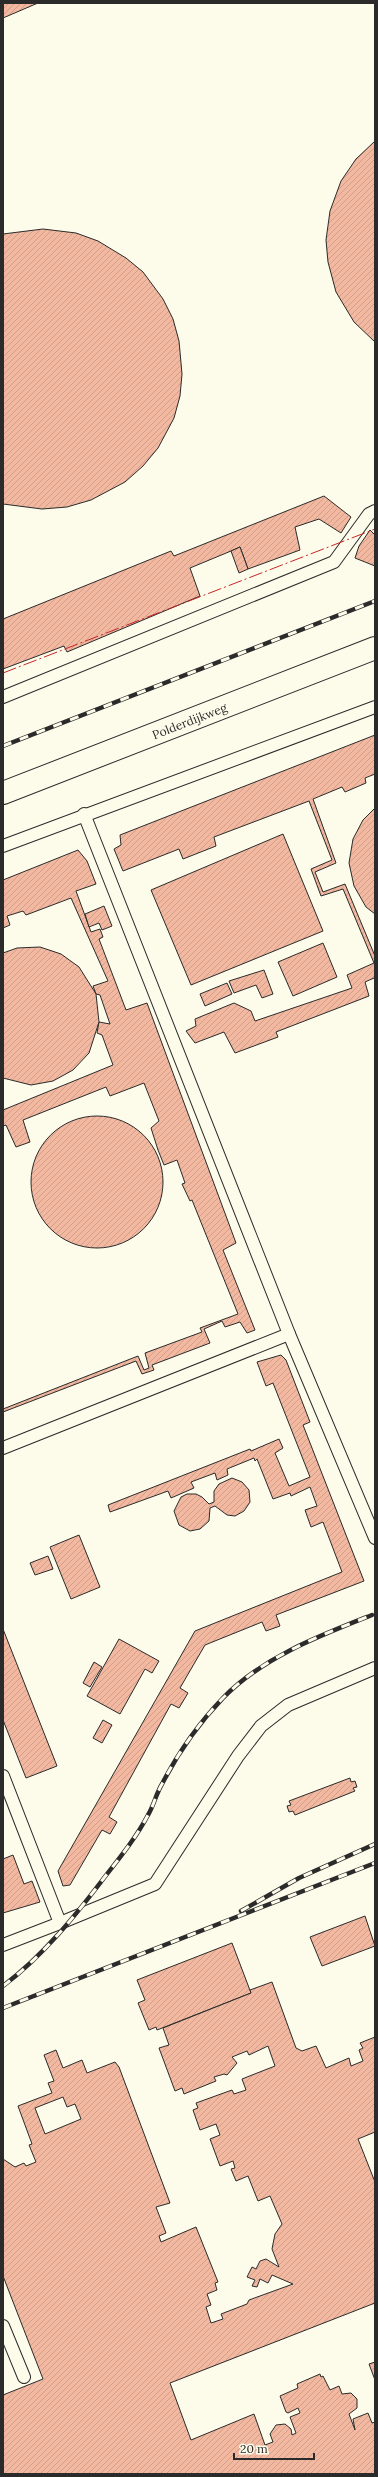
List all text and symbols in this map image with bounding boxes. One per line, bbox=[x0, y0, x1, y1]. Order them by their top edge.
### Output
street label: Polderdijkweg bbox=[150, 699, 229, 742]
scale bar bbox=[234, 2435, 314, 2461]
text: 20 m bbox=[240, 2441, 268, 2456]

